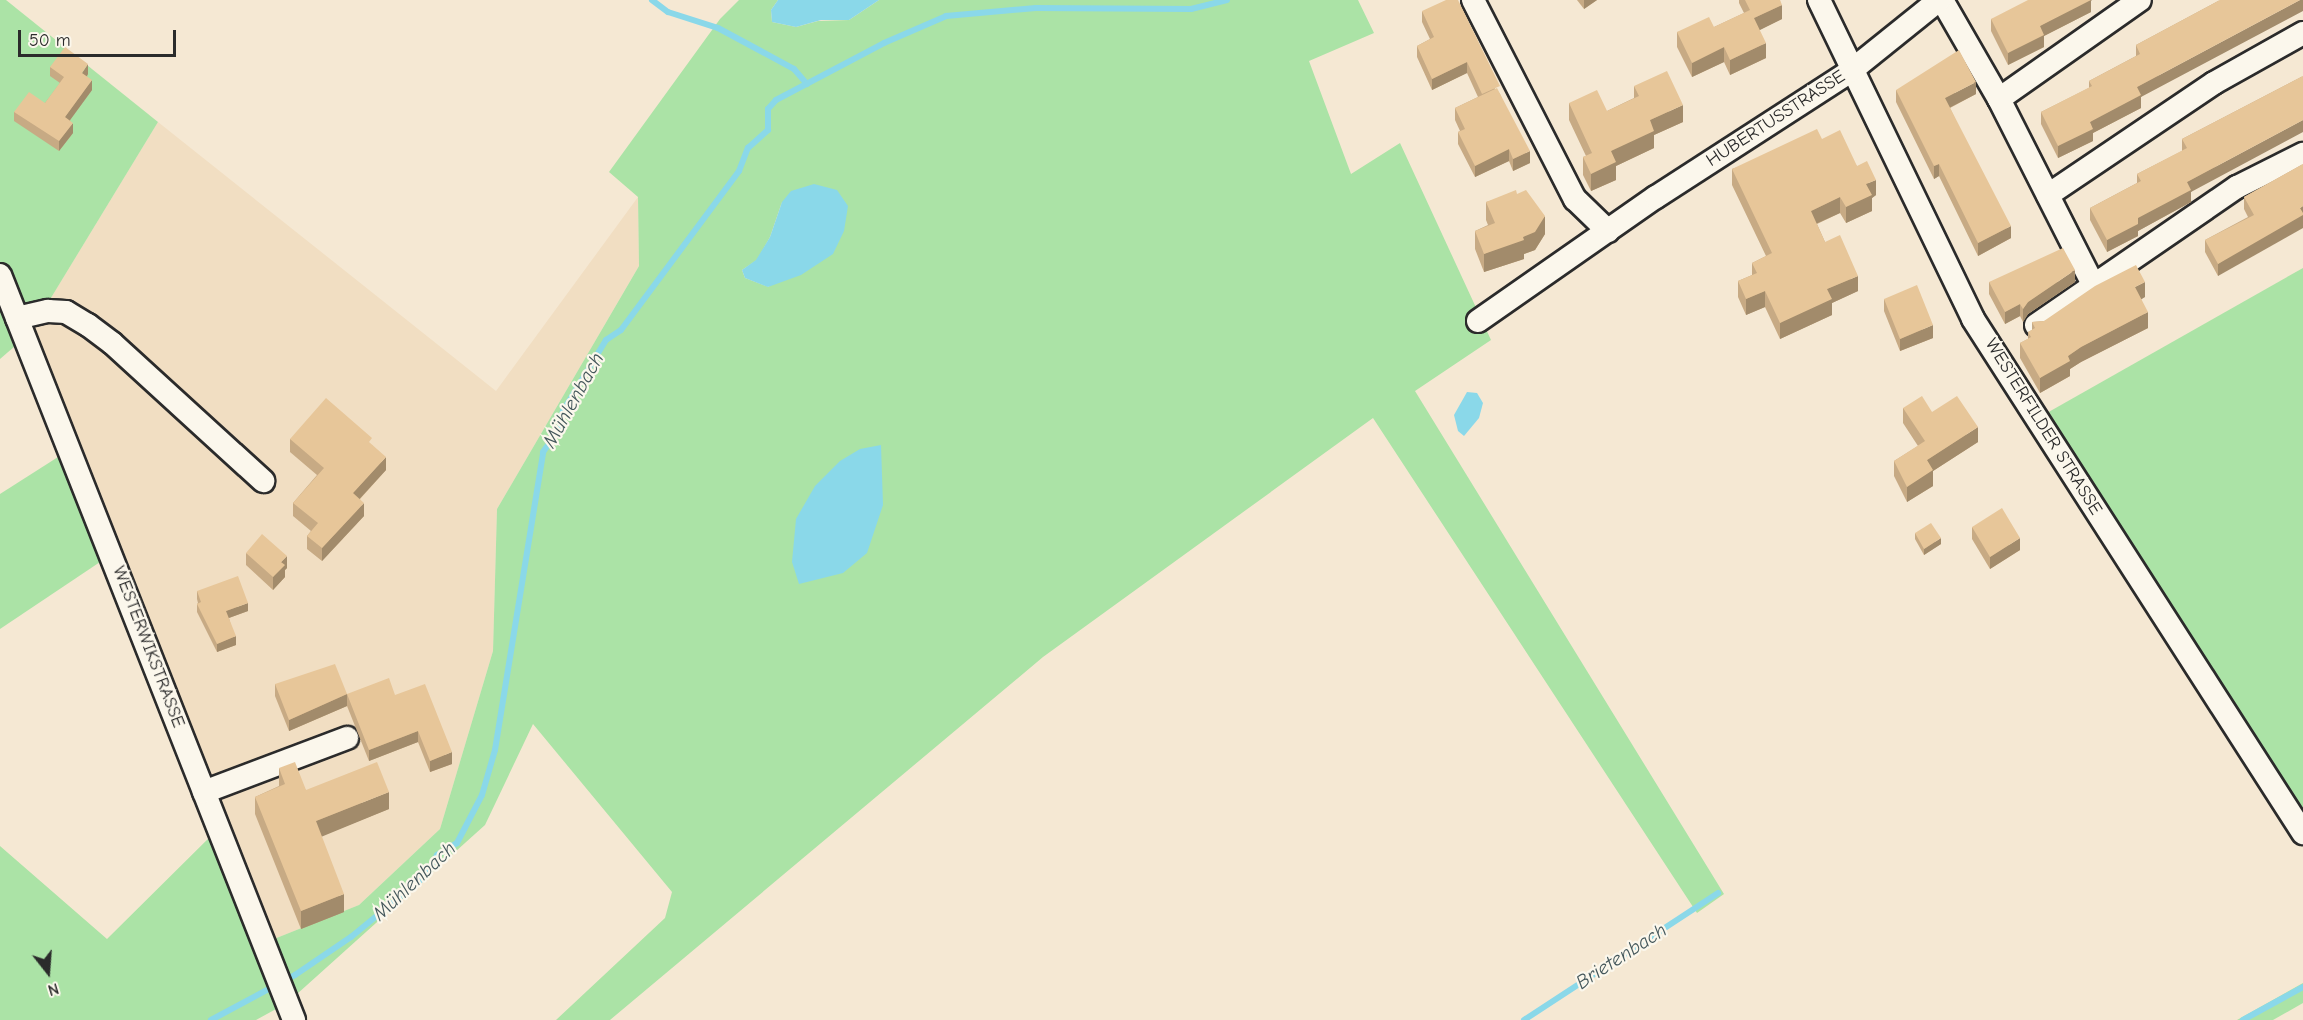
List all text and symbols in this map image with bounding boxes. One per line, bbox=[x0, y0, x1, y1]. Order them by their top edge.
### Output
scale bar bbox=[21, 18, 178, 56]
text: 50 m bbox=[29, 30, 71, 51]
street label: HUBERTUSSTRASSE bbox=[1703, 66, 1849, 172]
street label: WESTERFILDER STRASSE bbox=[1980, 335, 2106, 519]
water label: Mühlenbach bbox=[537, 348, 609, 452]
street label: WESTERWIKSTRASSE bbox=[107, 563, 189, 731]
water label: Mühlenbach bbox=[367, 836, 461, 926]
water label: Brietenbach bbox=[1571, 918, 1671, 994]
north arrow bbox=[18, 942, 78, 1002]
text: N bbox=[46, 979, 61, 999]

